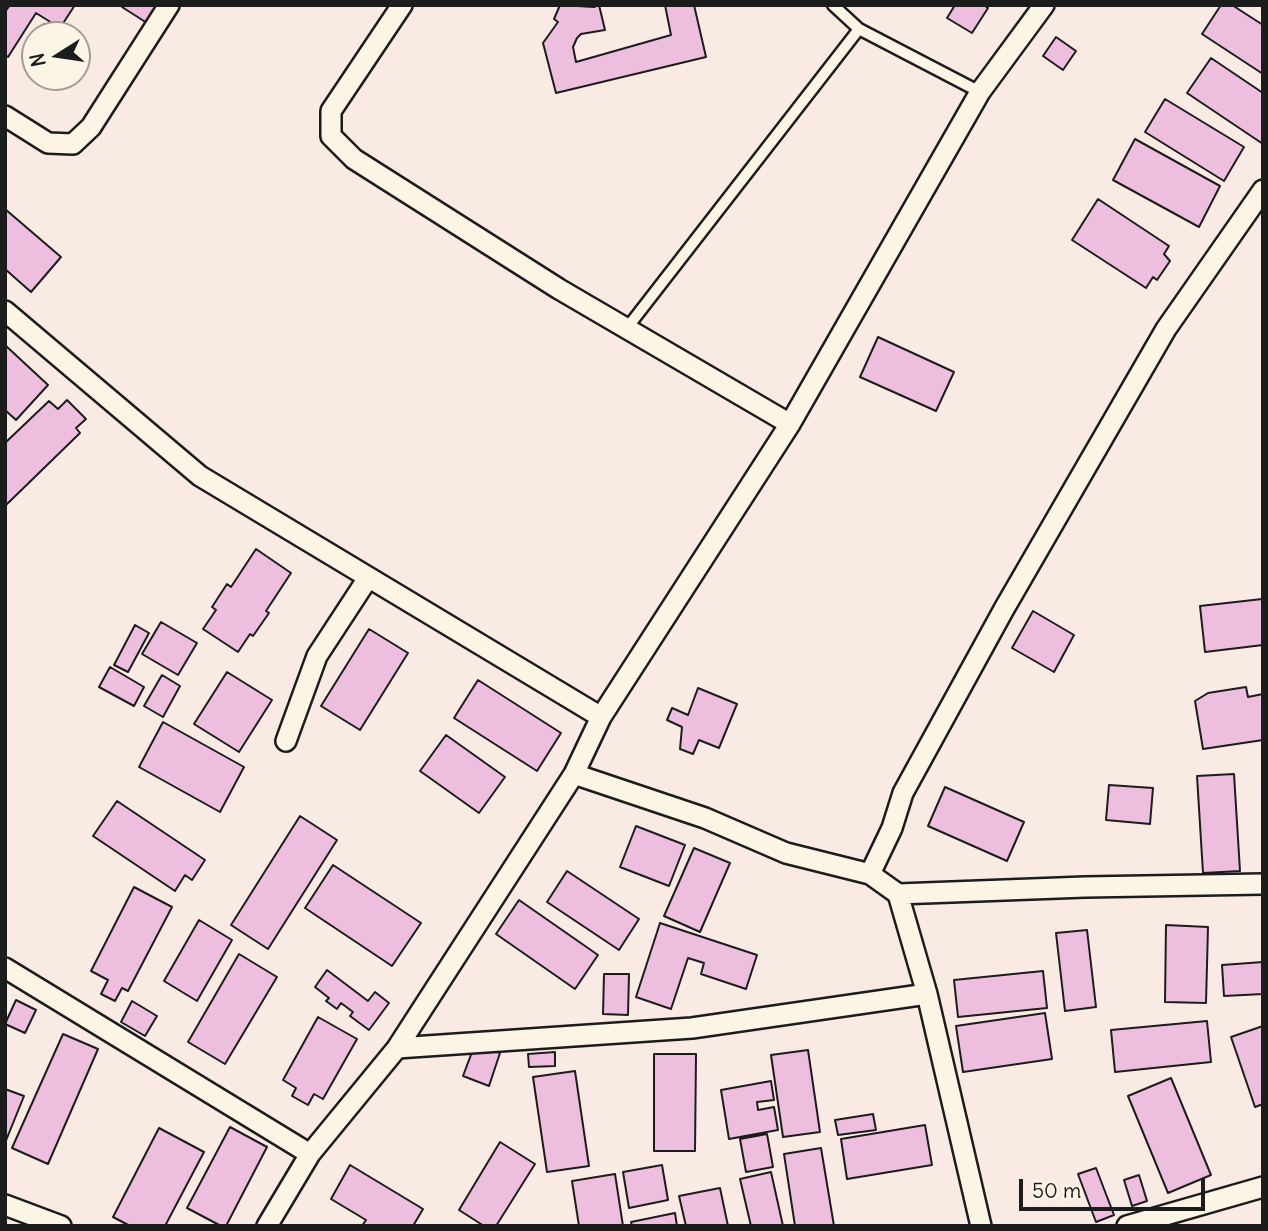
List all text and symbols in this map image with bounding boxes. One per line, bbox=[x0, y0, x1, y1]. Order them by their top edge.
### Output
north arrow bbox=[21, 21, 91, 91]
text: N bbox=[24, 51, 51, 69]
scale bar bbox=[1023, 1164, 1208, 1208]
text: 50 m bbox=[1032, 1177, 1081, 1204]

